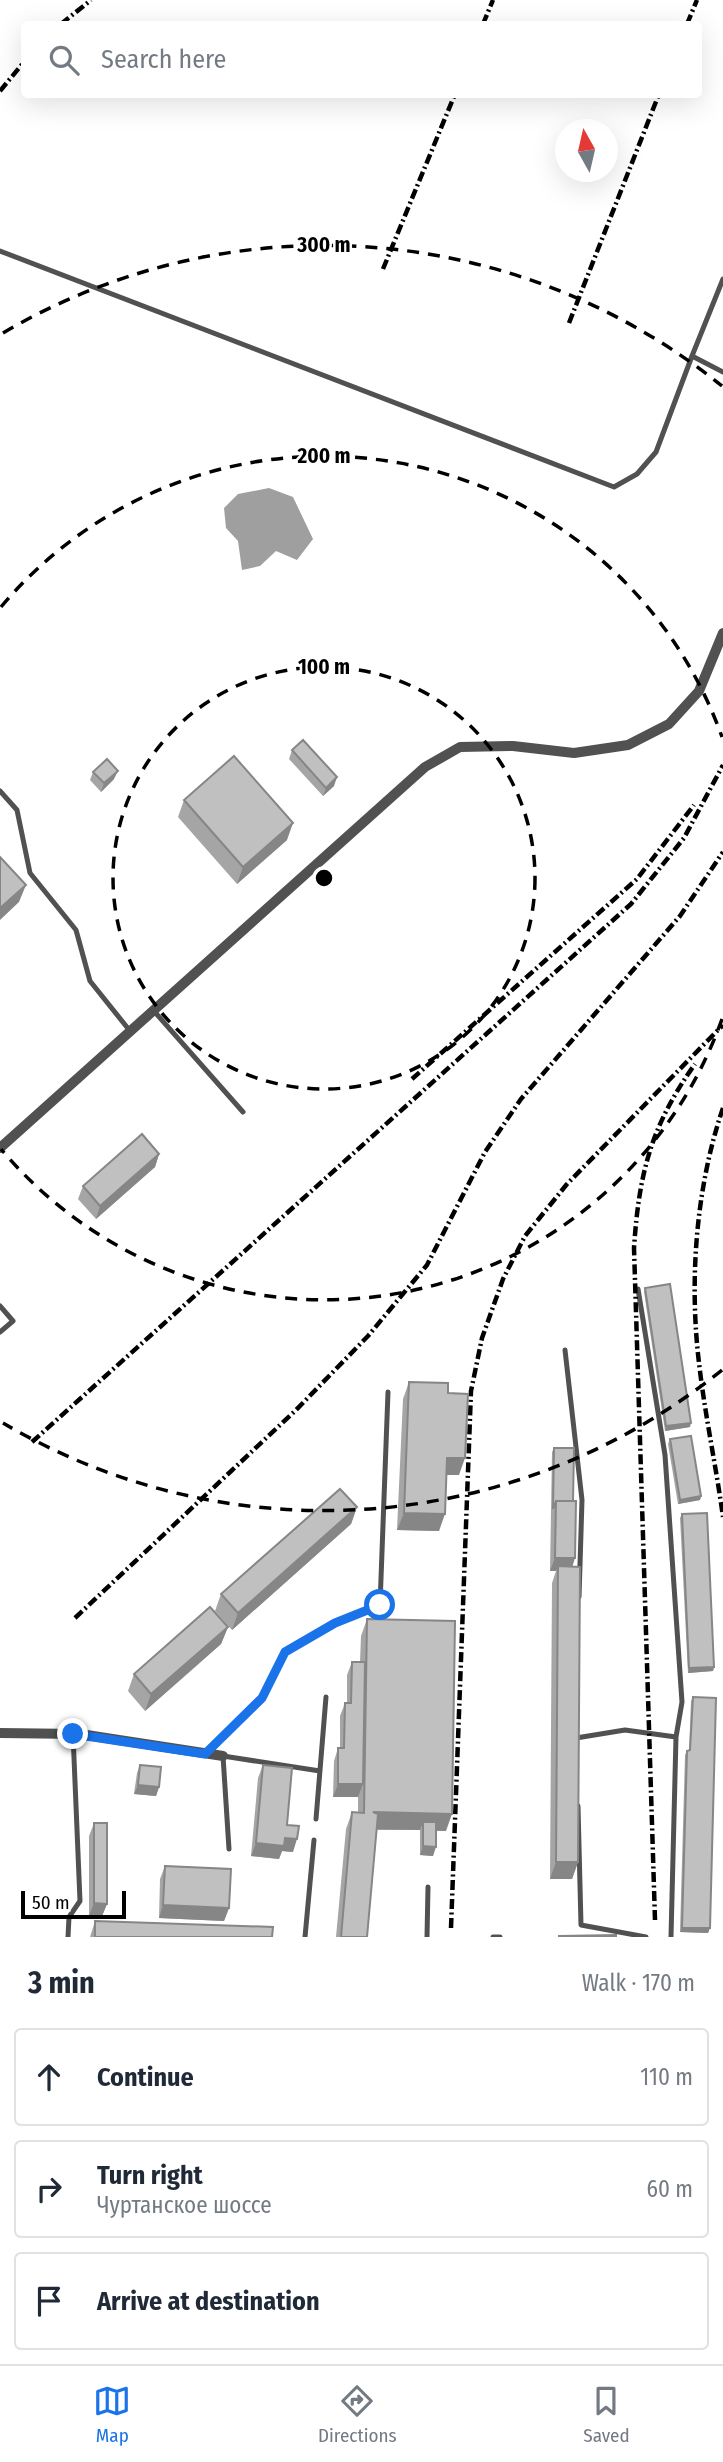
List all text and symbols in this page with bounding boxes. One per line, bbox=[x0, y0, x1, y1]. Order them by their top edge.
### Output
search box bbox=[21, 21, 702, 98]
icon: search bbox=[45, 41, 83, 79]
text: Search here bbox=[101, 44, 226, 75]
north arrow bbox=[555, 119, 618, 182]
text: 300 m bbox=[296, 232, 351, 258]
text: 200 m bbox=[296, 443, 351, 469]
text: 100 m bbox=[298, 654, 350, 680]
centre of rings bbox=[312, 866, 336, 890]
route start bbox=[364, 1589, 395, 1620]
route end bbox=[57, 1718, 88, 1749]
scale bar bbox=[21, 1888, 126, 1920]
text: 50 m bbox=[32, 1891, 70, 1914]
text: 3 min bbox=[28, 1965, 95, 2001]
text: Walk · 170 m bbox=[582, 1969, 695, 1997]
icon: ahead bbox=[30, 2058, 68, 2096]
text: Continue bbox=[97, 2062, 194, 2093]
text: 110 m bbox=[640, 2063, 693, 2091]
text: Turn right bbox=[97, 2160, 203, 2191]
icon: right bbox=[30, 2170, 68, 2208]
text: 60 m bbox=[647, 2175, 693, 2203]
text: Чуртанское шоссе bbox=[97, 2191, 272, 2219]
icon: arrive bbox=[30, 2282, 68, 2320]
text: Arrive at destination bbox=[97, 2286, 320, 2317]
tab: Map bbox=[93, 2382, 131, 2447]
tab: Directions bbox=[318, 2382, 397, 2447]
tab: Saved bbox=[583, 2382, 630, 2447]

